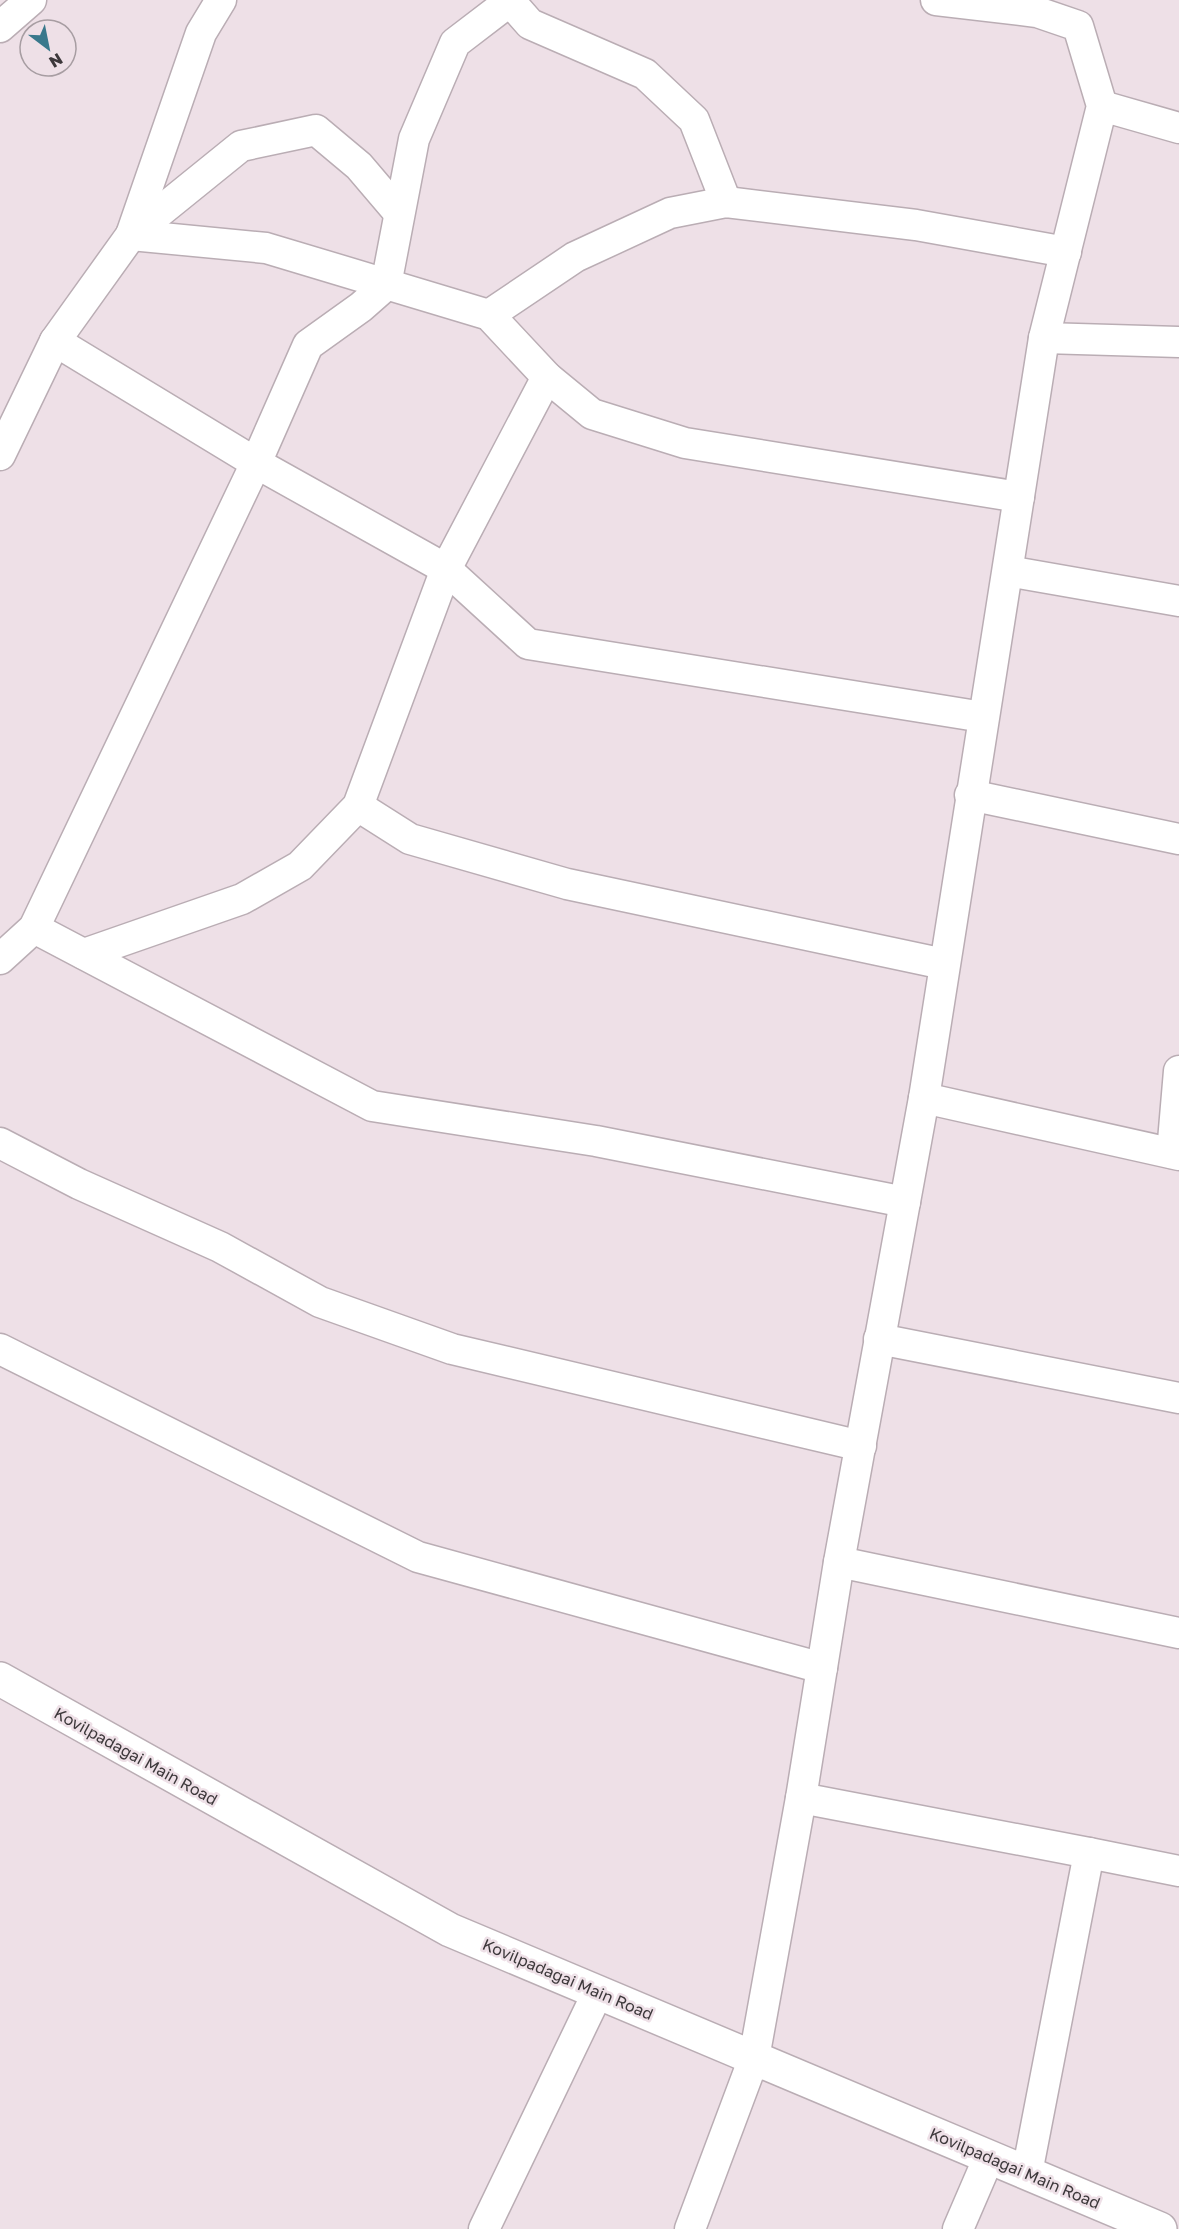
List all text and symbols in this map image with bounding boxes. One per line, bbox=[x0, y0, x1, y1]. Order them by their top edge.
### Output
north arrow bbox=[18, 18, 78, 78]
text: N bbox=[45, 49, 66, 72]
street label: Kovilpadagai Main Road bbox=[51, 1703, 221, 1809]
street label: Kovilpadagai Main Road bbox=[480, 1934, 656, 2024]
street label: Kovilpadagai Main Road bbox=[927, 2123, 1103, 2213]

